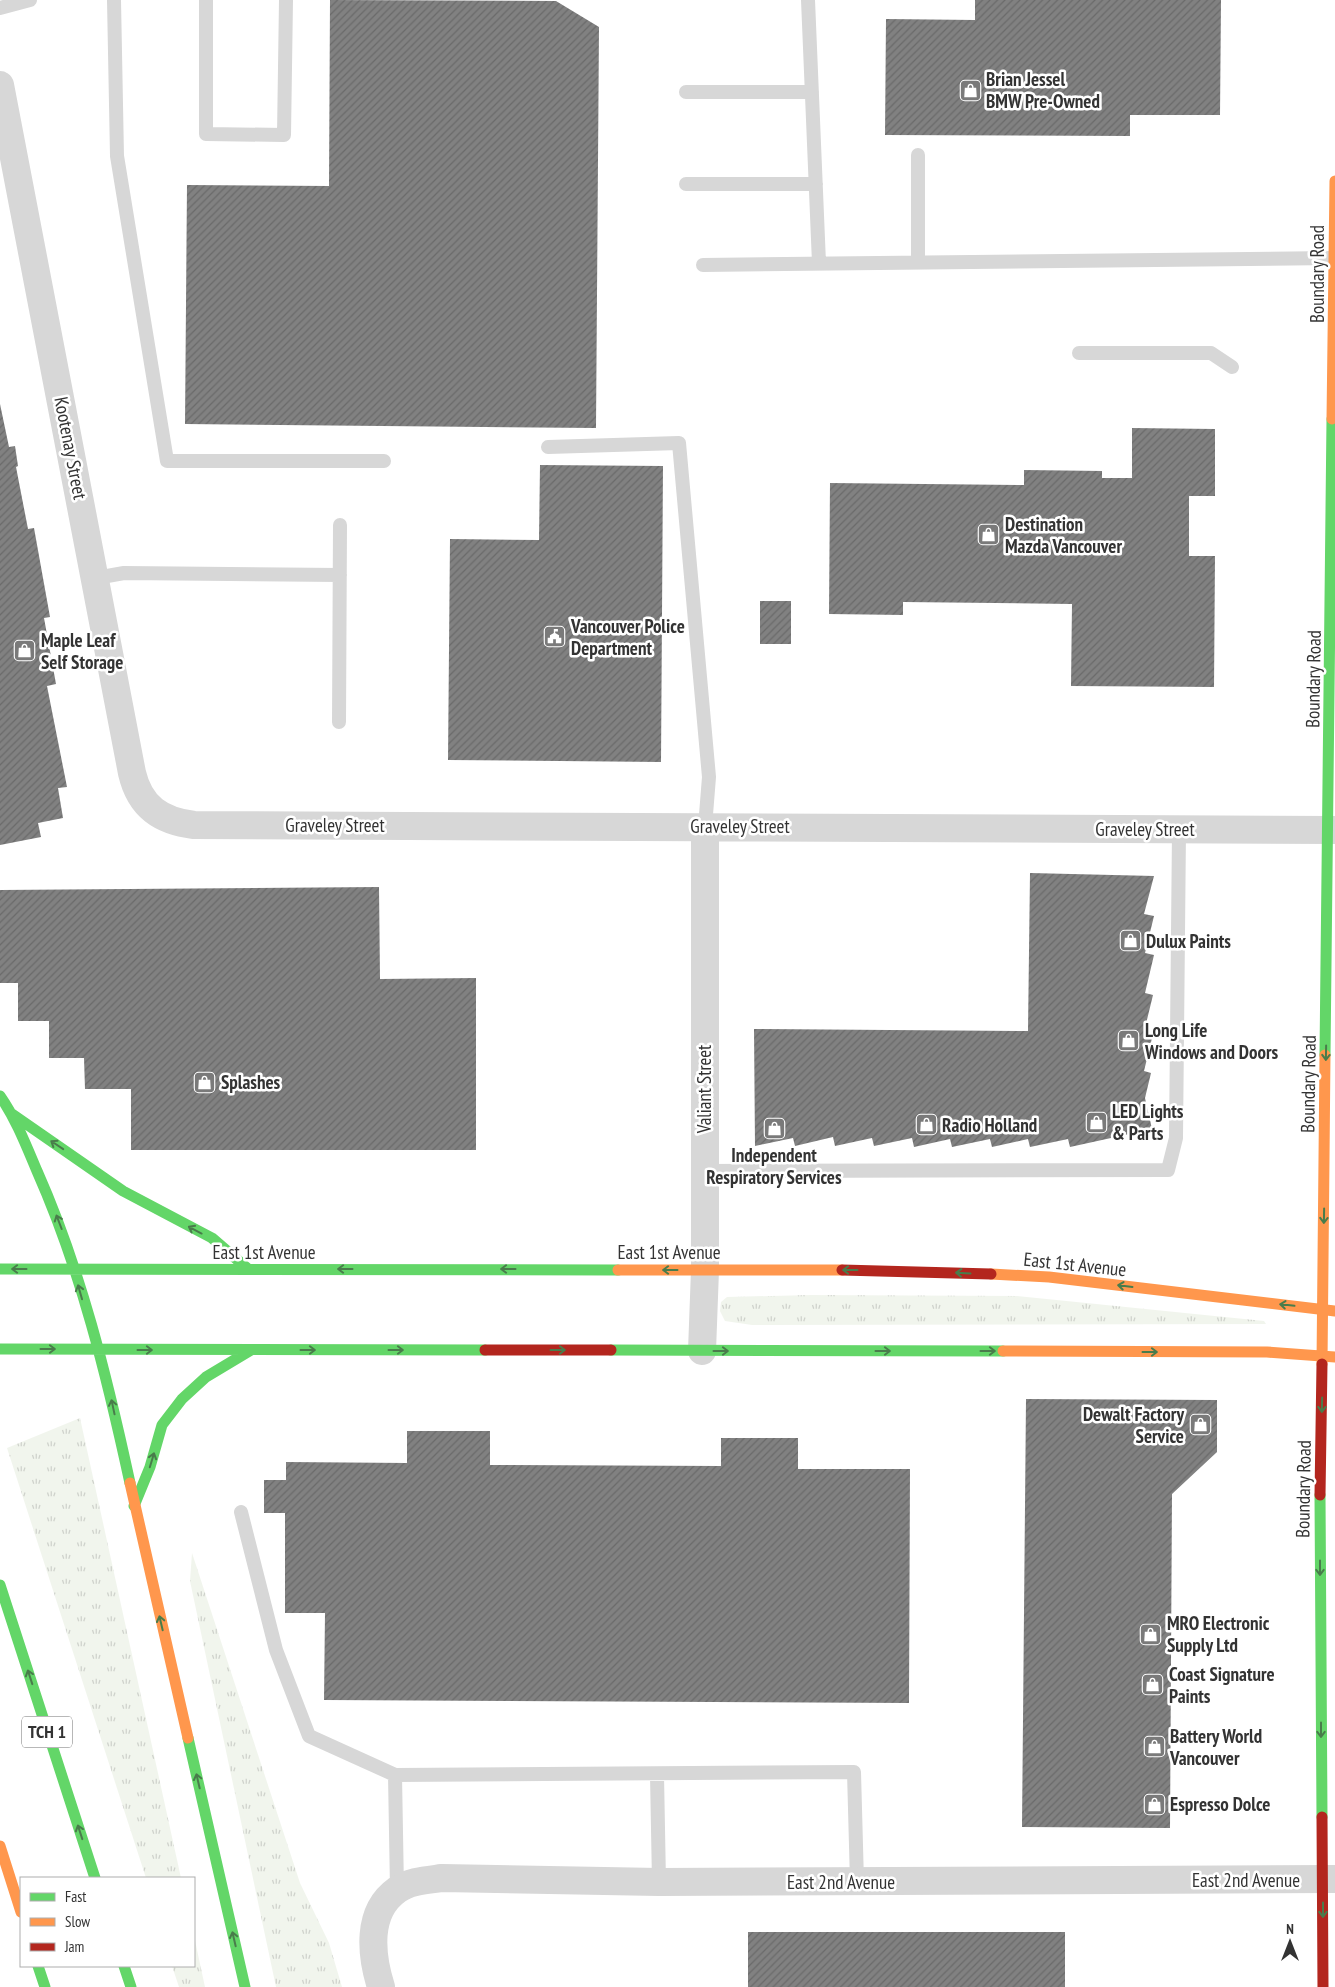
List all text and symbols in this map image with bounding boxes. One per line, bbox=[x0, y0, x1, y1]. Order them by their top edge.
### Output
place label: Brian Jessel BMW Pre-Owned bbox=[986, 67, 1100, 113]
shop icon: Brian Jessel BMW Pre-Owned bbox=[958, 78, 982, 102]
street label: Boundary Road bbox=[1305, 225, 1329, 323]
street label: Kootenay Street bbox=[49, 395, 93, 502]
place label: Destination Mazda Vancouver bbox=[1005, 512, 1122, 558]
shop icon: Destination Mazda Vancouver bbox=[977, 523, 1001, 547]
place label: Vancouver Police Department bbox=[570, 614, 685, 660]
public building icon: Vancouver Police Department bbox=[543, 625, 567, 649]
place label: Maple Leaf Self Storage bbox=[41, 628, 123, 674]
street label: Boundary Road bbox=[1300, 630, 1326, 728]
shop icon: Maple Leaf Self Storage bbox=[13, 639, 37, 663]
street label: Graveley Street bbox=[285, 813, 385, 837]
street label: Graveley Street bbox=[690, 814, 790, 838]
street label: Graveley Street bbox=[1095, 817, 1195, 841]
shop icon: Dulux Paints bbox=[1118, 929, 1142, 953]
place label: Dulux Paints bbox=[1146, 929, 1231, 953]
place label: Long Life Windows and Doors bbox=[1144, 1018, 1278, 1064]
shop icon: Long Life Windows and Doors bbox=[1117, 1029, 1141, 1053]
street label: Boundary Road bbox=[1295, 1035, 1321, 1133]
street label: Valiant Street bbox=[692, 1044, 716, 1134]
one-way arrow bbox=[1321, 1045, 1331, 1061]
shop icon: Splashes bbox=[193, 1070, 217, 1094]
place label: Splashes bbox=[221, 1070, 281, 1094]
place label: LED Lights & Parts bbox=[1112, 1099, 1184, 1145]
shop icon: LED Lights & Parts bbox=[1084, 1110, 1108, 1134]
shop icon: Radio Holland bbox=[914, 1113, 938, 1137]
place label: Radio Holland bbox=[942, 1113, 1037, 1137]
shop icon: Independent Respiratory Services bbox=[762, 1117, 786, 1141]
one-way arrow bbox=[50, 1140, 64, 1150]
place label: Independent Respiratory Services bbox=[706, 1143, 842, 1189]
one-way arrow bbox=[1319, 1208, 1329, 1224]
one-way arrow bbox=[54, 1215, 63, 1231]
one-way arrow bbox=[189, 1224, 203, 1234]
street label: East 1st Avenue bbox=[212, 1240, 316, 1264]
street label: East 1st Avenue bbox=[617, 1240, 721, 1264]
street label: East 1st Avenue bbox=[1022, 1247, 1128, 1281]
one-way arrow bbox=[12, 1264, 28, 1274]
one-way arrow bbox=[338, 1264, 354, 1274]
one-way arrow bbox=[500, 1264, 516, 1274]
one-way arrow bbox=[663, 1265, 679, 1275]
one-way arrow bbox=[843, 1265, 859, 1275]
one-way arrow bbox=[956, 1268, 972, 1277]
one-way arrow bbox=[1117, 1281, 1133, 1291]
one-way arrow bbox=[75, 1285, 85, 1301]
one-way arrow bbox=[1279, 1300, 1295, 1310]
one-way arrow bbox=[40, 1344, 56, 1354]
one-way arrow bbox=[137, 1345, 153, 1355]
one-way arrow bbox=[300, 1345, 316, 1355]
one-way arrow bbox=[387, 1345, 403, 1355]
one-way arrow bbox=[550, 1346, 566, 1355]
one-way arrow bbox=[712, 1346, 728, 1356]
one-way arrow bbox=[874, 1346, 891, 1356]
one-way arrow bbox=[980, 1346, 996, 1356]
one-way arrow bbox=[1142, 1347, 1158, 1357]
one-way arrow bbox=[1317, 1396, 1327, 1413]
one-way arrow bbox=[107, 1399, 117, 1415]
place label: Dewalt Factory Service bbox=[1083, 1402, 1184, 1448]
shop icon: Dewalt Factory Service bbox=[1188, 1413, 1212, 1437]
street label: Boundary Road bbox=[1290, 1440, 1316, 1538]
one-way arrow bbox=[147, 1453, 157, 1469]
one-way arrow bbox=[1315, 1559, 1325, 1575]
place label: MRO Electronic Supply Ltd bbox=[1167, 1611, 1270, 1657]
one-way arrow bbox=[156, 1615, 165, 1631]
shop icon: MRO Electronic Supply Ltd bbox=[1139, 1622, 1163, 1646]
place label: Coast Signature Paints bbox=[1169, 1662, 1275, 1708]
one-way arrow bbox=[25, 1670, 34, 1686]
shop icon: Coast Signature Paints bbox=[1141, 1673, 1165, 1697]
road number: TCH 1 bbox=[22, 1716, 72, 1748]
one-way arrow bbox=[1316, 1722, 1326, 1738]
place label: Battery World Vancouver bbox=[1169, 1724, 1262, 1770]
shop icon: Battery World Vancouver bbox=[1142, 1735, 1166, 1759]
one-way arrow bbox=[192, 1774, 202, 1790]
shop icon: Espresso Dolce bbox=[1142, 1792, 1166, 1816]
place label: Espresso Dolce bbox=[1170, 1792, 1270, 1816]
one-way arrow bbox=[75, 1825, 84, 1840]
street label: East 2nd Avenue bbox=[1192, 1868, 1300, 1892]
street label: East 2nd Avenue bbox=[787, 1870, 895, 1894]
legend bbox=[20, 1877, 195, 1967]
text: Fast bbox=[65, 1887, 86, 1906]
one-way arrow bbox=[1318, 1902, 1328, 1918]
text: Slow bbox=[65, 1912, 90, 1931]
north arrow bbox=[1265, 1917, 1315, 1967]
text: N bbox=[1286, 1920, 1294, 1938]
one-way arrow bbox=[229, 1932, 238, 1948]
text: Jam bbox=[64, 1937, 84, 1956]

